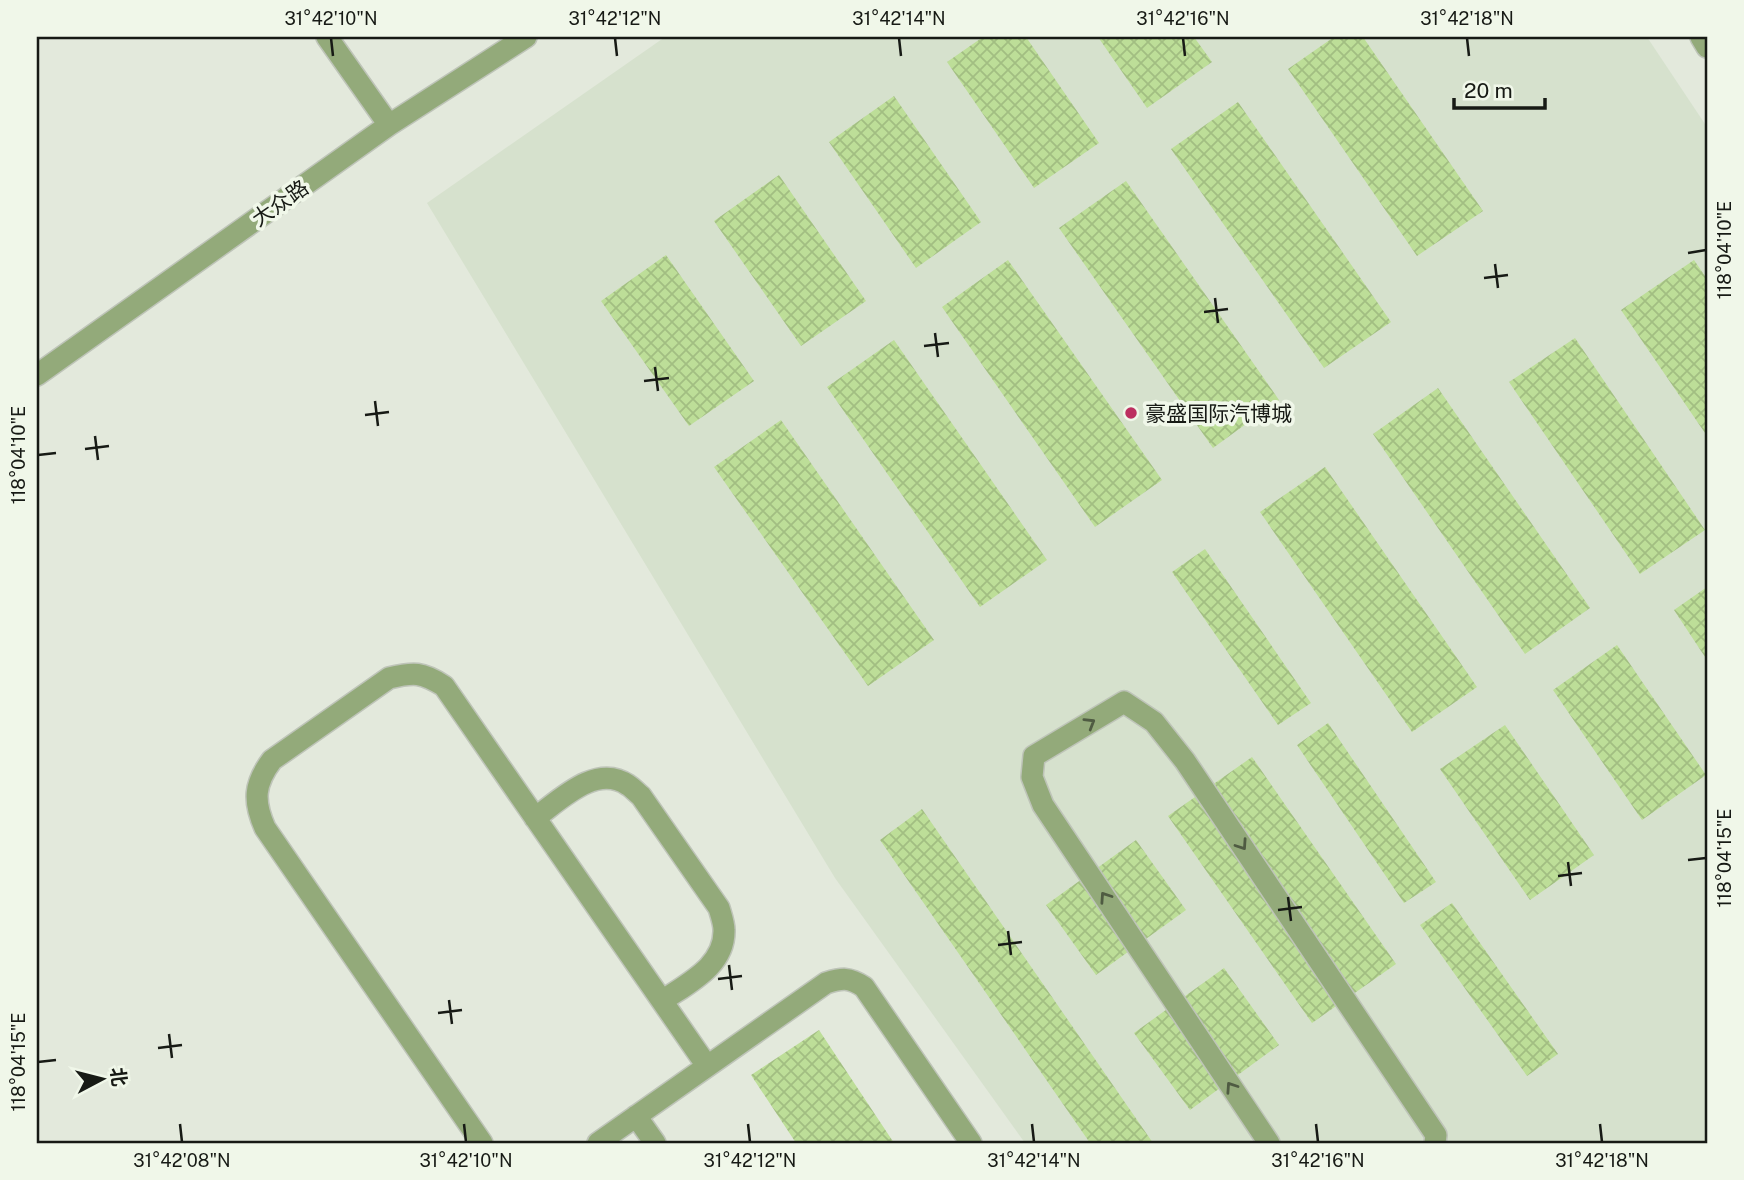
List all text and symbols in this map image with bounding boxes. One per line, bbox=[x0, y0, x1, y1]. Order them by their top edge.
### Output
text: 31°42'10"N bbox=[284, 8, 378, 29]
text: 31°42'12"N bbox=[569, 8, 661, 29]
text: 31°42'14"N bbox=[852, 8, 946, 29]
text: 31°42'16"N bbox=[1136, 8, 1230, 29]
text: 31°42'18"N bbox=[1420, 8, 1514, 29]
scale bar bbox=[1454, 66, 1544, 110]
text: 20 m bbox=[1464, 78, 1513, 103]
street label: 大众路 bbox=[247, 175, 313, 231]
text: 118°04'10"E bbox=[1714, 201, 1735, 299]
place label: 豪盛国际汽博城 bbox=[1145, 401, 1292, 426]
marker: 豪盛国际汽博城 bbox=[1123, 405, 1139, 421]
text: 118°04'10"E bbox=[8, 406, 29, 504]
one-way arrow bbox=[1082, 718, 1095, 731]
text: 118°04'15"E bbox=[1714, 808, 1735, 908]
one-way arrow bbox=[1233, 837, 1246, 850]
one-way arrow bbox=[1100, 892, 1113, 905]
text: 118°04'15"E bbox=[8, 1012, 29, 1112]
north arrow bbox=[66, 1044, 136, 1114]
text: 北 bbox=[107, 1066, 131, 1088]
one-way arrow bbox=[1226, 1081, 1239, 1094]
text: 31°42'08"N bbox=[133, 1150, 231, 1171]
text: 31°42'10"N bbox=[419, 1150, 513, 1171]
text: 31°42'12"N bbox=[704, 1150, 796, 1171]
text: 31°42'14"N bbox=[987, 1150, 1081, 1171]
text: 31°42'16"N bbox=[1271, 1150, 1365, 1171]
text: 31°42'18"N bbox=[1555, 1150, 1649, 1171]

